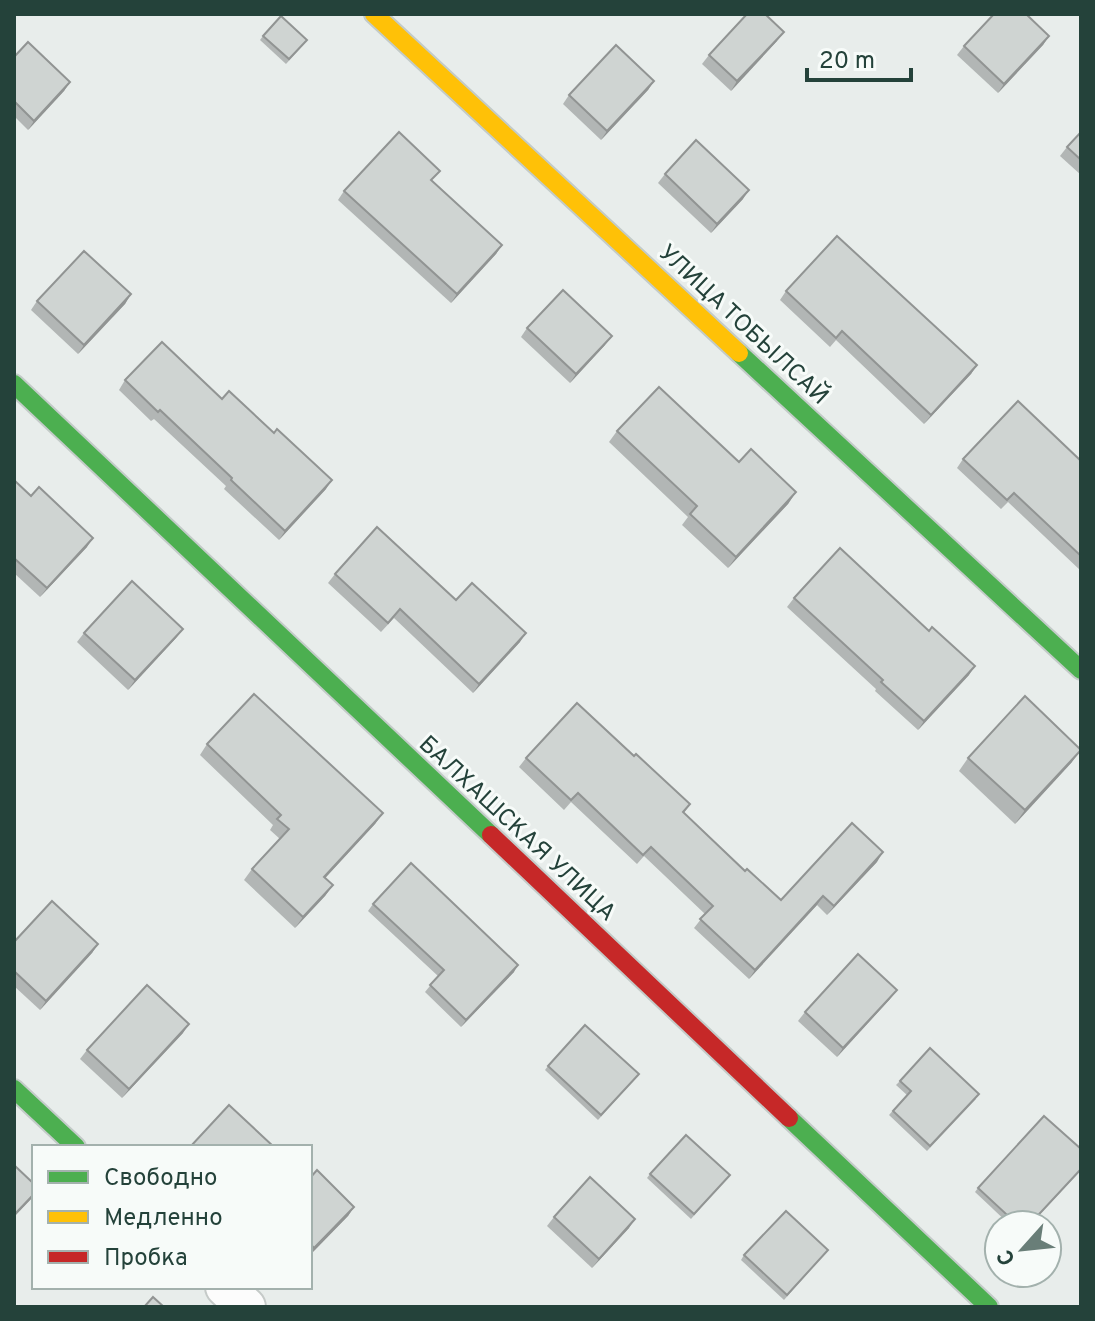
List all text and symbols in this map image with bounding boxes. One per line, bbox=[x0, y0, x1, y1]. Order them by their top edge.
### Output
scale bar bbox=[807, 32, 911, 82]
text: 20 m bbox=[819, 47, 875, 77]
street label: УЛИЦА ТОБЫЛСАЙ bbox=[651, 237, 835, 412]
street label: БАЛХАШСКАЯ УЛИЦА bbox=[412, 730, 622, 929]
legend bbox=[32, 1145, 312, 1289]
text: Свободно bbox=[104, 1164, 217, 1194]
text: Медленно bbox=[104, 1204, 223, 1234]
north arrow bbox=[983, 1209, 1063, 1289]
text: Пробка bbox=[104, 1244, 188, 1274]
text: С bbox=[992, 1245, 1023, 1269]

